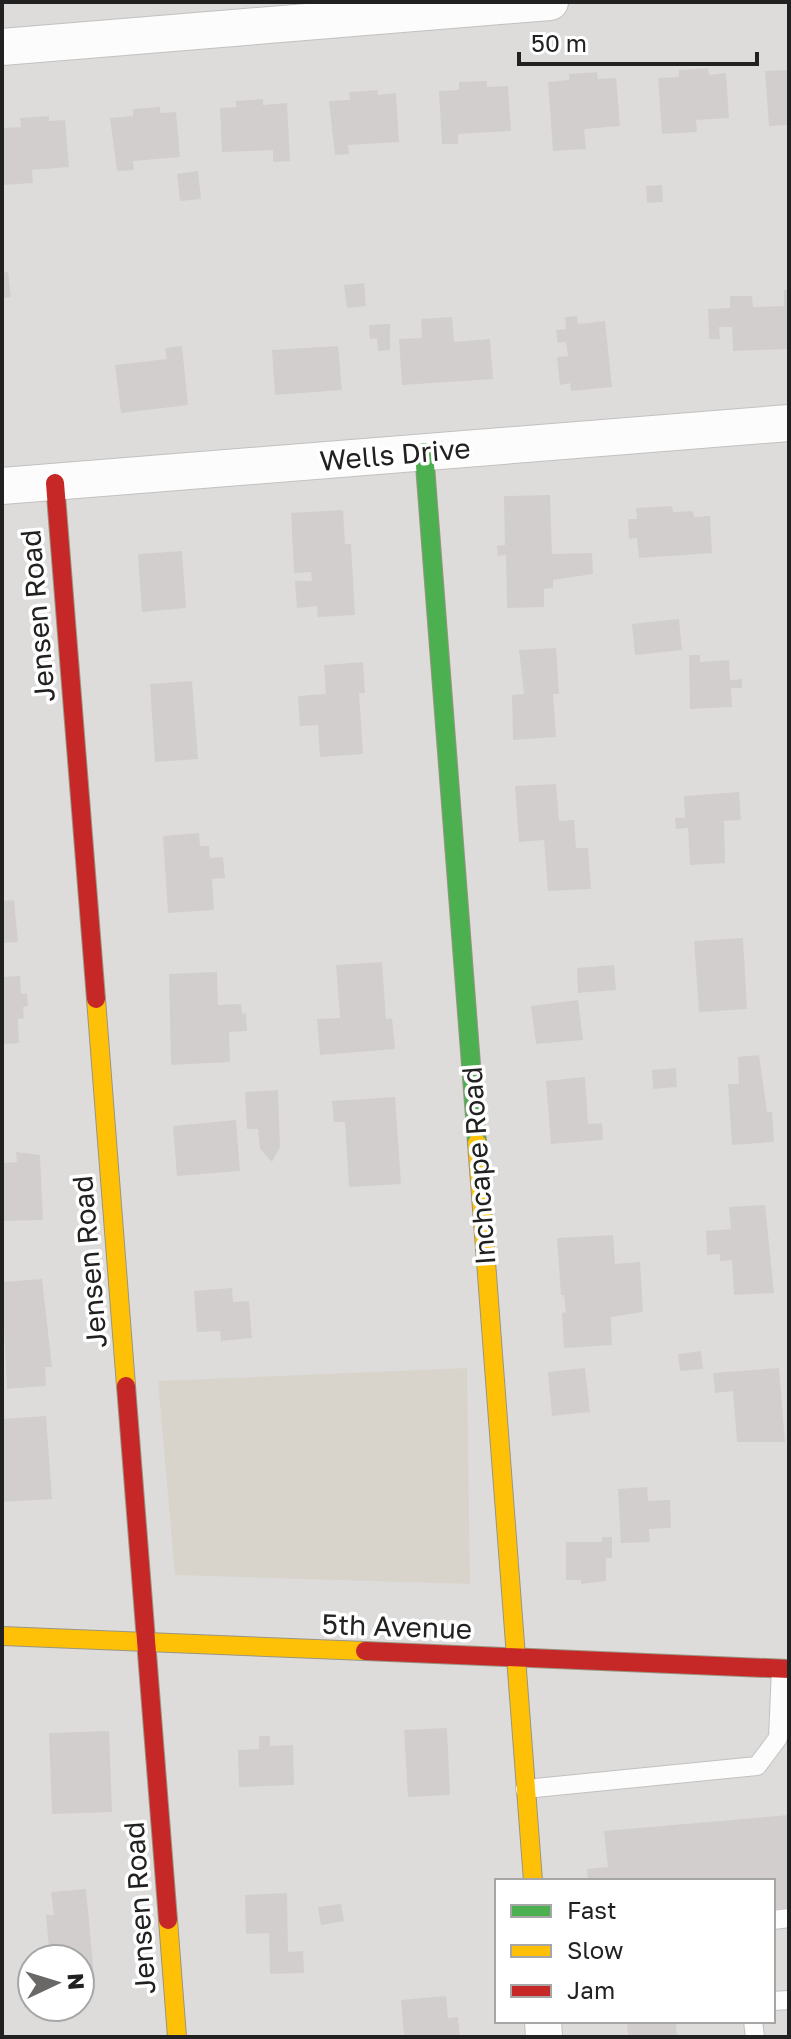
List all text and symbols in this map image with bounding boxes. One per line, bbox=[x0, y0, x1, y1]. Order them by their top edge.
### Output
scale bar bbox=[519, 16, 757, 66]
text: 50 m bbox=[531, 28, 587, 57]
street label: Wells Drive bbox=[318, 431, 472, 477]
street label: Jensen Road bbox=[13, 528, 61, 704]
street label: Inchcape Road bbox=[455, 1066, 501, 1266]
street label: Jensen Road bbox=[65, 1174, 113, 1350]
street label: 5th Avenue bbox=[321, 1607, 473, 1645]
street label: Jensen Road bbox=[117, 1821, 161, 1995]
legend bbox=[495, 1879, 775, 2023]
text: Fast bbox=[567, 1895, 617, 1924]
text: Slow bbox=[567, 1935, 623, 1964]
north arrow bbox=[16, 1943, 96, 2023]
text: N bbox=[62, 1972, 91, 1991]
text: Jam bbox=[567, 1975, 615, 2004]

